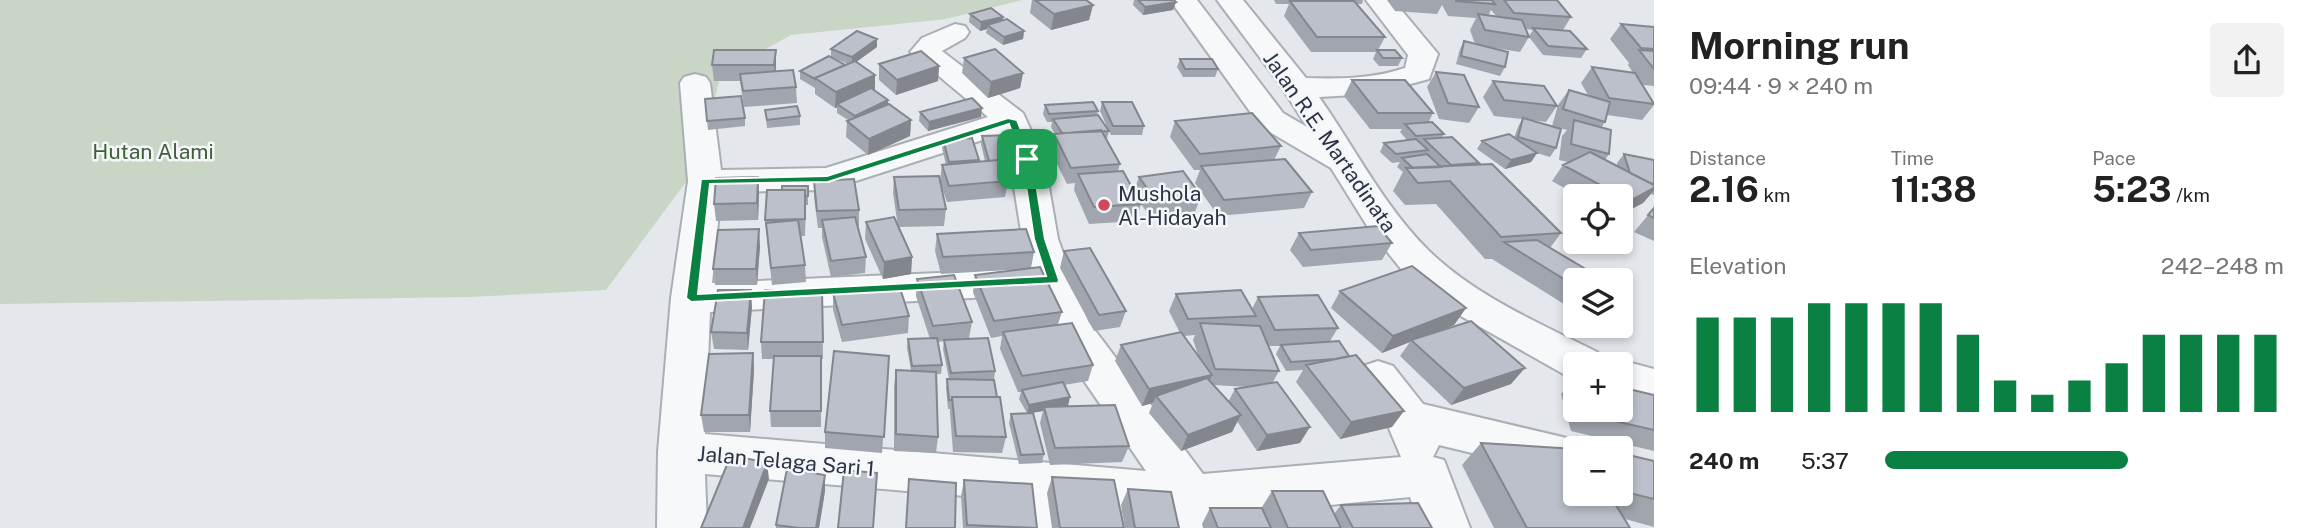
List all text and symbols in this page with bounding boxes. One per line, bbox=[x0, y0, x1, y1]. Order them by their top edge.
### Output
text: Morning run bbox=[1689, 23, 1910, 68]
button: share bbox=[2210, 23, 2284, 97]
street label: Jalan R.E. Martadinata bbox=[1258, 47, 1402, 237]
text: 09:44 · 9 × 240 m bbox=[1689, 72, 1873, 99]
pin bbox=[997, 129, 1057, 189]
park label: Hutan Alami bbox=[92, 139, 214, 164]
icon: arrive bbox=[1008, 140, 1046, 178]
text: Distance bbox=[1689, 147, 1766, 169]
text: Time bbox=[1891, 147, 1934, 169]
text: Pace bbox=[2092, 147, 2136, 169]
text: 2.16 bbox=[1689, 169, 1759, 210]
text: 11:38 bbox=[1891, 169, 1977, 210]
text: 5:23 bbox=[2092, 169, 2172, 210]
place label: Mushola Al-Hidayah bbox=[1118, 181, 1227, 230]
map controls bbox=[1563, 184, 1633, 506]
button: locate bbox=[1563, 184, 1633, 254]
text: km bbox=[1759, 184, 1791, 206]
text: /km bbox=[2172, 184, 2210, 206]
marker: Mushola Al-Hidayah bbox=[1096, 197, 1112, 213]
text: Elevation bbox=[1689, 252, 1787, 279]
text: 242–248 m bbox=[2161, 252, 2284, 279]
button: layers bbox=[1563, 268, 1633, 338]
button: + bbox=[1563, 352, 1633, 422]
button: − bbox=[1563, 436, 1633, 506]
street label: Jalan Telaga Sari 1 bbox=[696, 441, 876, 481]
text: 240 m bbox=[1689, 447, 1759, 474]
text: 5:37 bbox=[1801, 447, 1849, 474]

